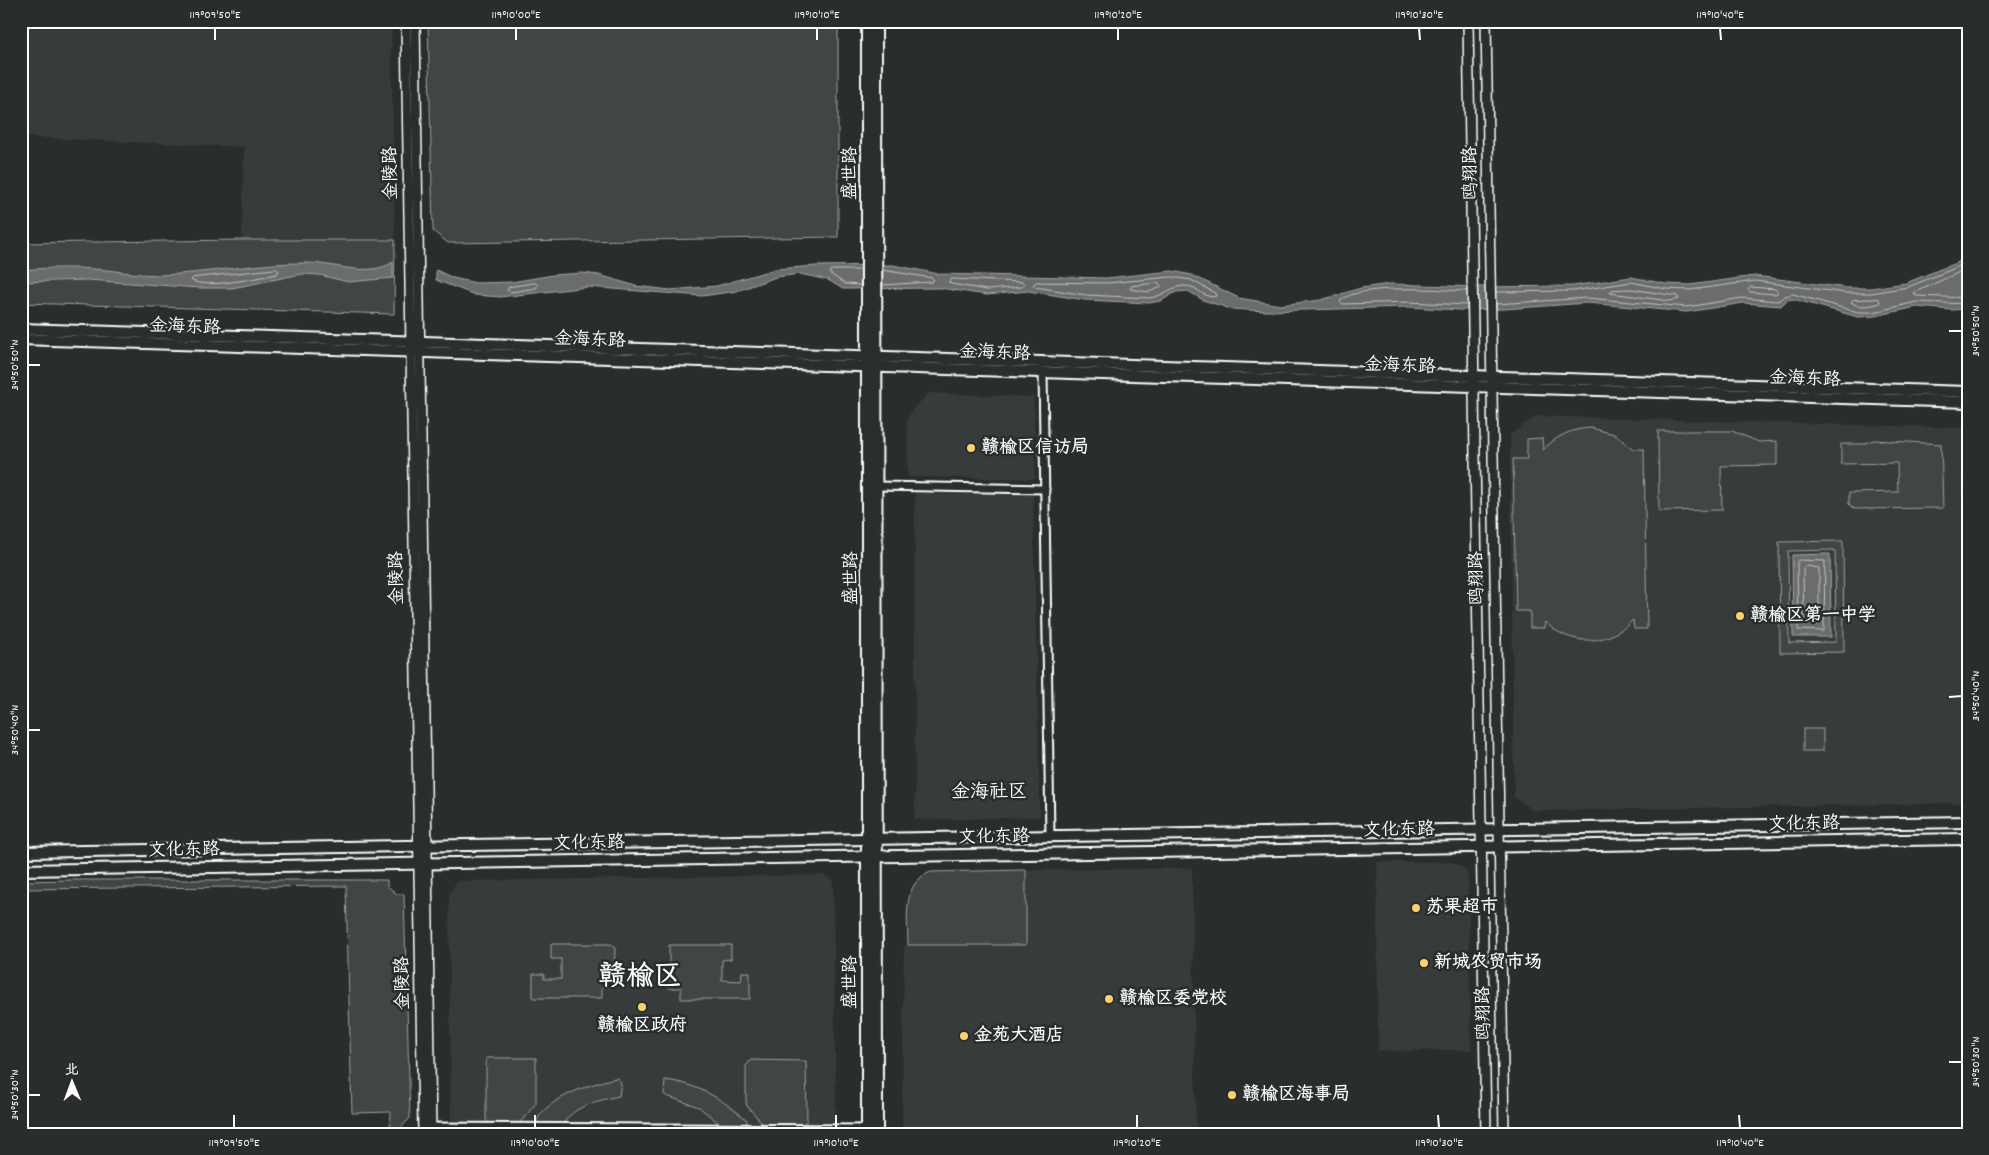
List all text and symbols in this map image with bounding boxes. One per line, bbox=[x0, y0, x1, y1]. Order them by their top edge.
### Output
text: 119°09'50"E bbox=[190, 7, 241, 24]
text: 119°10'00"E bbox=[492, 7, 541, 24]
text: 119°10'10"E bbox=[794, 7, 840, 24]
text: 119°10'20"E bbox=[1094, 7, 1142, 24]
text: 119°10'30"E bbox=[1395, 7, 1443, 24]
text: 119°10'40"E bbox=[1696, 7, 1744, 24]
street label: 金陵路 bbox=[379, 146, 405, 200]
street label: 盛世路 bbox=[839, 146, 864, 200]
street label: 鸥翔路 bbox=[1459, 146, 1485, 200]
text: 34°50'50"N bbox=[1968, 305, 1985, 356]
street label: 金海东路 bbox=[149, 314, 221, 342]
street label: 金海东路 bbox=[554, 327, 626, 355]
text: 34°50'50"N bbox=[7, 339, 24, 390]
street label: 金海东路 bbox=[959, 340, 1031, 368]
street label: 金海东路 bbox=[1364, 353, 1436, 381]
street label: 金海东路 bbox=[1769, 366, 1841, 394]
place label: 赣榆区信访局 bbox=[981, 436, 1089, 461]
marker: 赣榆区信访局 bbox=[965, 442, 977, 454]
street label: 金陵路 bbox=[385, 551, 411, 605]
street label: 盛世路 bbox=[840, 551, 865, 605]
street label: 鸥翔路 bbox=[1465, 551, 1491, 605]
place label: 赣榆区第一中学 bbox=[1750, 604, 1876, 629]
marker: 赣榆区第一中学 bbox=[1734, 610, 1746, 622]
text: 34°50'40"N bbox=[1968, 671, 1985, 721]
text: 34°50'40"N bbox=[7, 705, 24, 755]
district label: 金海社区 bbox=[951, 780, 1027, 807]
street label: 文化东路 bbox=[1768, 812, 1840, 838]
street label: 文化东路 bbox=[1363, 818, 1435, 844]
street label: 文化东路 bbox=[958, 825, 1030, 851]
street label: 文化东路 bbox=[553, 831, 625, 857]
street label: 文化东路 bbox=[148, 838, 220, 864]
place label: 苏果超市 bbox=[1426, 896, 1498, 921]
marker: 苏果超市 bbox=[1410, 902, 1422, 914]
place label: 新城农贸市场 bbox=[1434, 951, 1542, 976]
street label: 盛世路 bbox=[839, 955, 864, 1009]
street label: 金陵路 bbox=[391, 956, 417, 1010]
marker: 新城农贸市场 bbox=[1418, 957, 1430, 969]
district label: 赣榆区 bbox=[598, 959, 682, 999]
street label: 鸥翔路 bbox=[1472, 986, 1498, 1040]
place label: 赣榆区委党校 bbox=[1119, 987, 1227, 1012]
marker: 赣榆区委党校 bbox=[1103, 993, 1115, 1005]
marker: 赣榆区政府 bbox=[636, 1001, 648, 1013]
place label: 赣榆区政府 bbox=[597, 1014, 687, 1039]
place label: 金苑大酒店 bbox=[974, 1024, 1064, 1049]
marker: 金苑大酒店 bbox=[958, 1030, 970, 1042]
text: 34°50'30"N bbox=[1968, 1037, 1985, 1087]
north arrow bbox=[48, 1058, 98, 1108]
text: 北 bbox=[65, 1061, 79, 1081]
text: 34°50'30"N bbox=[7, 1070, 24, 1120]
place label: 赣榆区海事局 bbox=[1242, 1083, 1350, 1108]
marker: 赣榆区海事局 bbox=[1226, 1089, 1238, 1101]
text: 119°09'50"E bbox=[209, 1135, 260, 1152]
text: 119°10'00"E bbox=[511, 1135, 560, 1152]
text: 119°10'10"E bbox=[813, 1135, 859, 1152]
text: 119°10'20"E bbox=[1113, 1135, 1161, 1152]
text: 119°10'30"E bbox=[1415, 1135, 1463, 1152]
text: 119°10'40"E bbox=[1716, 1135, 1764, 1152]

